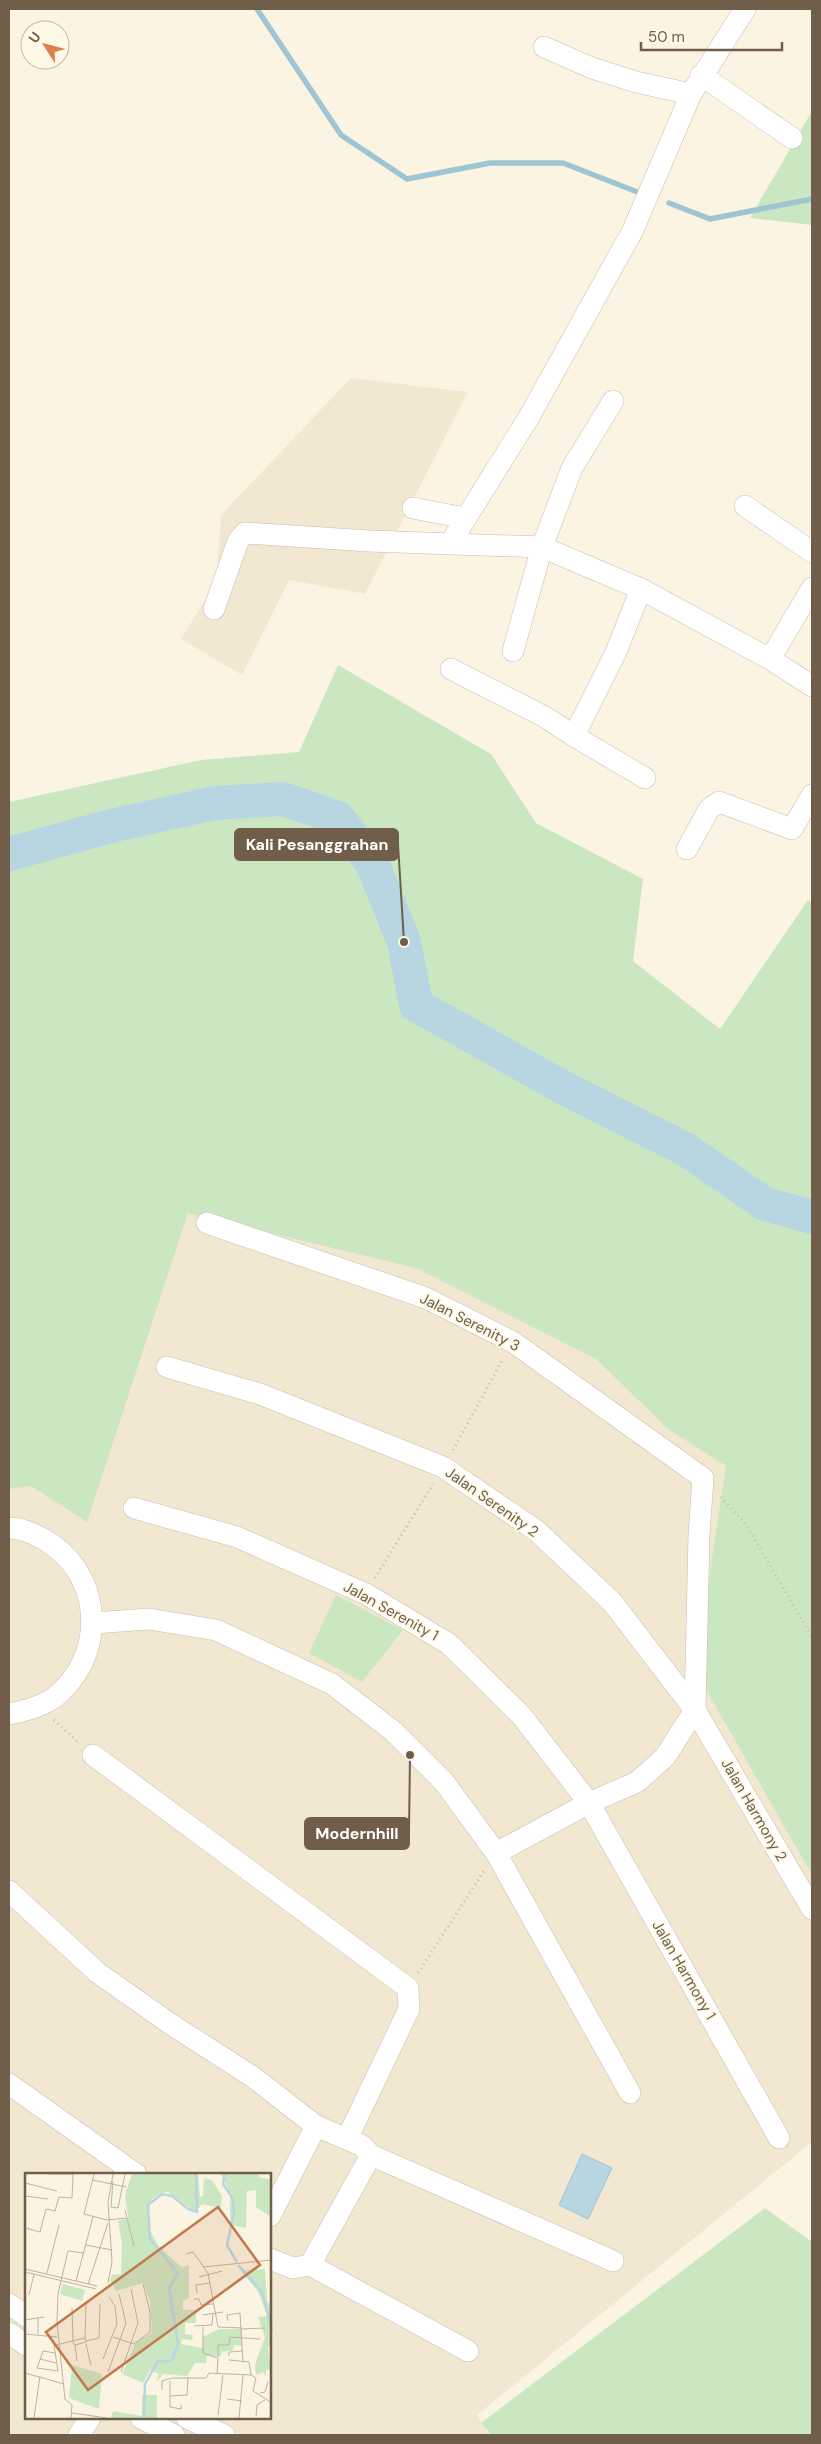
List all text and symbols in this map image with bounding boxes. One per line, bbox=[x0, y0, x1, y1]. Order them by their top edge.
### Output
north arrow bbox=[20, 20, 70, 70]
scale bar bbox=[641, 20, 782, 52]
text: 50 m bbox=[648, 27, 685, 47]
text: U bbox=[24, 28, 45, 47]
callout: Kali Pesanggrahan bbox=[235, 829, 398, 860]
text: Kali Pesanggrahan bbox=[246, 834, 388, 855]
street label: Jalan Serenity 3 bbox=[416, 1288, 524, 1356]
street label: Jalan Serenity 2 bbox=[441, 1462, 543, 1542]
street label: Jalan Serenity 1 bbox=[340, 1577, 442, 1645]
street label: Jalan Harmony 2 bbox=[717, 1755, 791, 1865]
callout: Modernhill bbox=[305, 1818, 409, 1849]
text: Modernhill bbox=[315, 1823, 399, 1844]
street label: Jalan Harmony 1 bbox=[647, 1917, 721, 2023]
inset map bbox=[25, 2173, 271, 2419]

